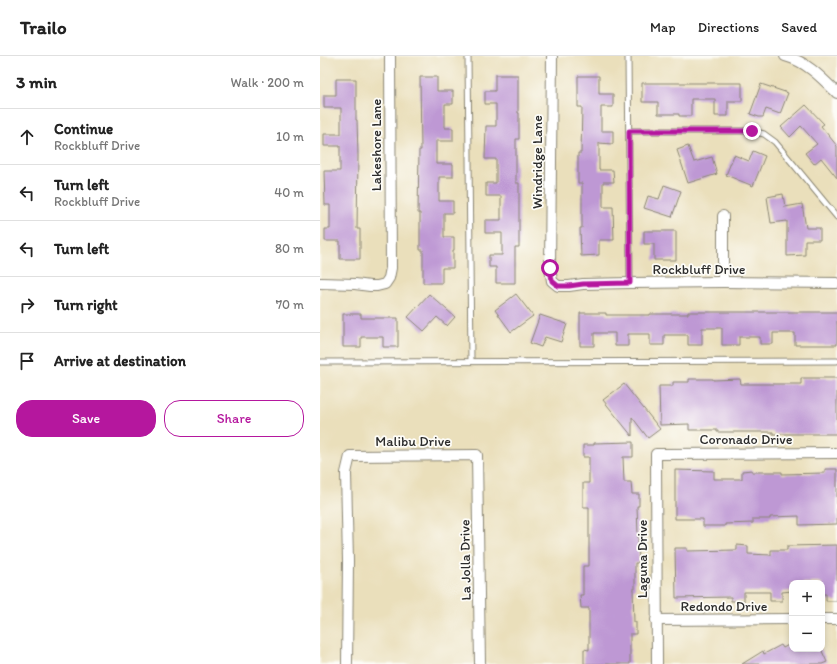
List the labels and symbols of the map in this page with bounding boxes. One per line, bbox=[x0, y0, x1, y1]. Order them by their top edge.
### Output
street label: Lakeshore Lane bbox=[368, 98, 385, 191]
street label: Windridge Lane bbox=[529, 115, 546, 209]
route end bbox=[743, 122, 761, 140]
route start bbox=[541, 259, 559, 277]
street label: Rockbluff Drive bbox=[653, 261, 746, 278]
street label: Coronado Drive bbox=[699, 431, 793, 448]
street label: Malibu Drive bbox=[375, 433, 451, 450]
street label: La Jolla Drive bbox=[456, 519, 475, 601]
street label: Laguna Drive bbox=[634, 519, 651, 598]
street label: Redondo Drive bbox=[681, 598, 768, 615]

